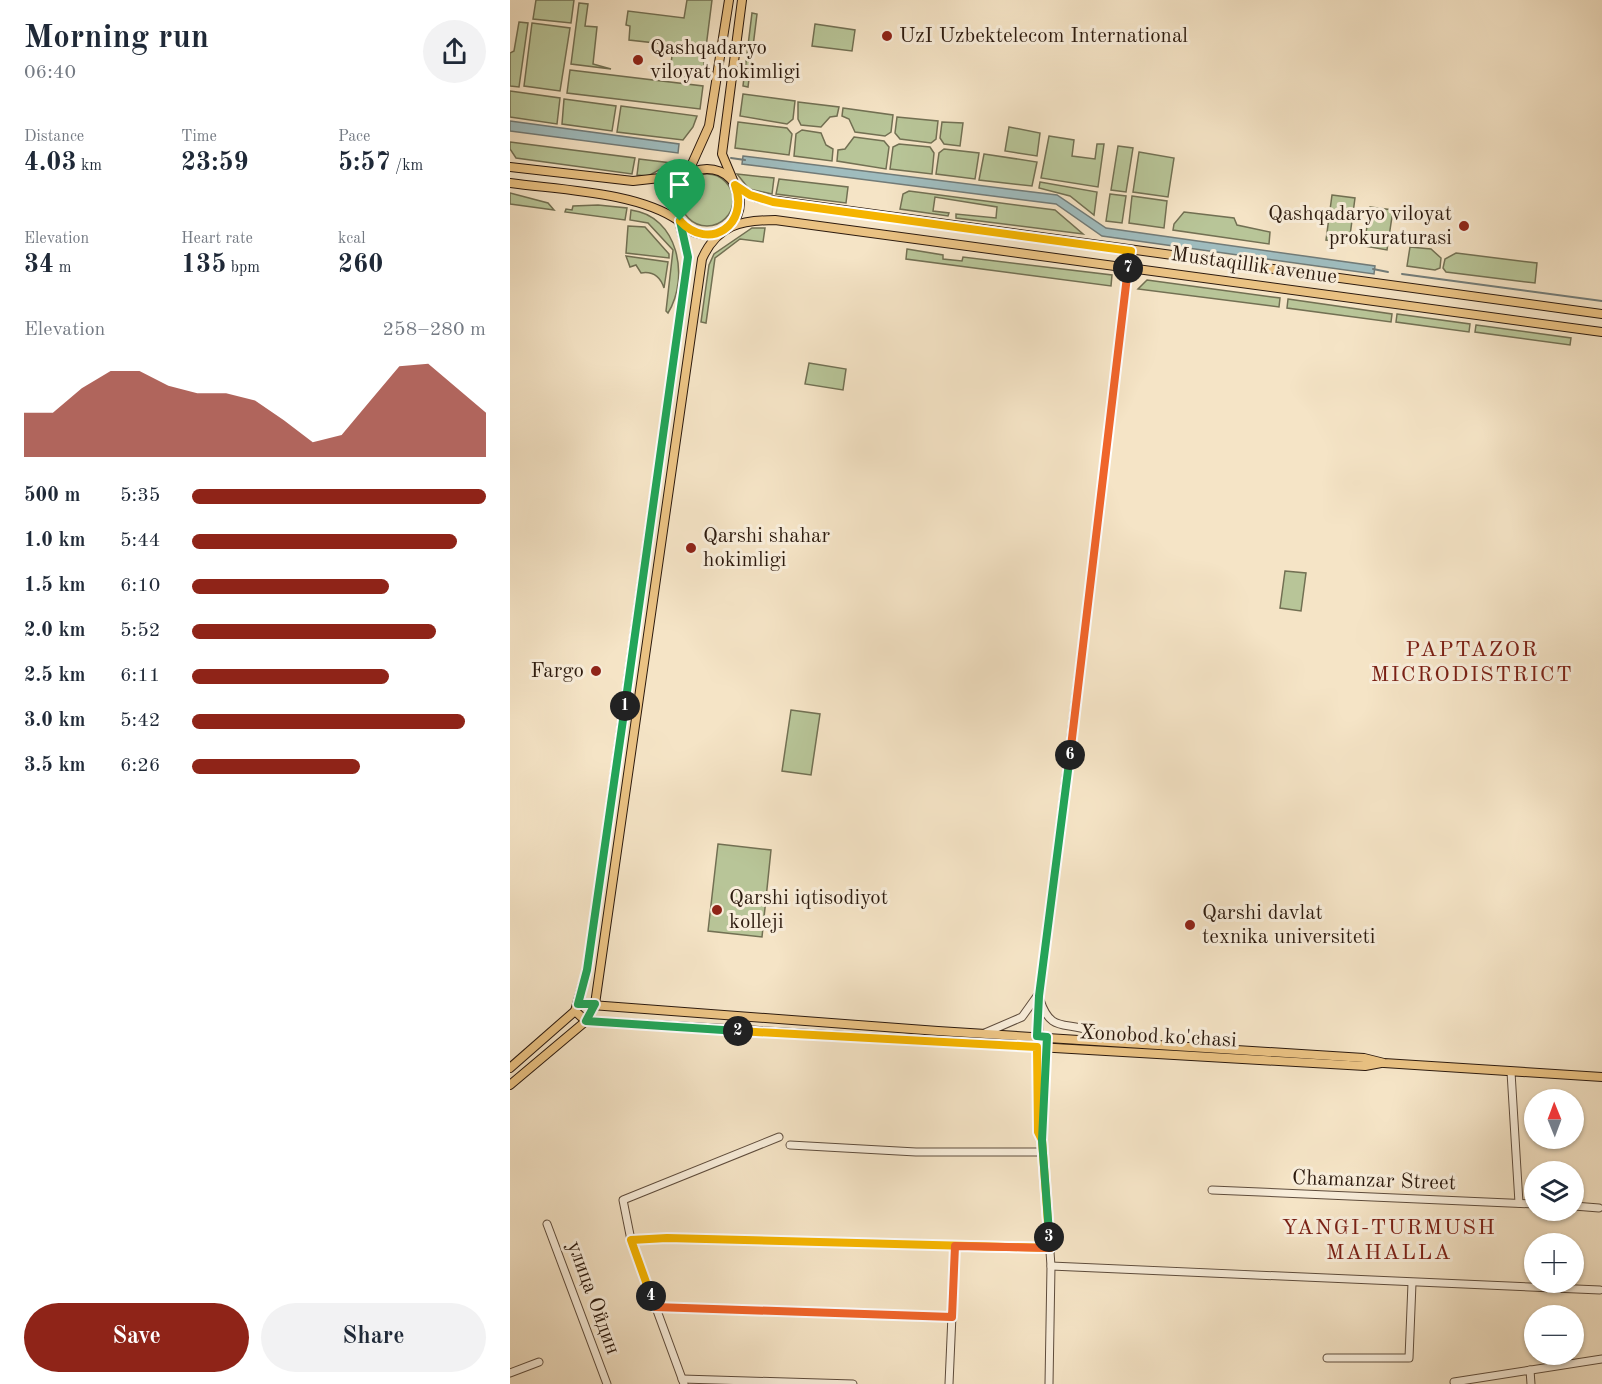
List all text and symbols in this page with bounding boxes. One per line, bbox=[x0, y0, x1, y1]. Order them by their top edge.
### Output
button: share bbox=[423, 20, 486, 83]
text: Morning run bbox=[24, 22, 209, 55]
place label: UzI Uzbektelecom International bbox=[899, 26, 1188, 47]
marker: UzI Uzbektelecom International bbox=[880, 29, 894, 43]
place label: Qashqadaryo viloyat hokimligi bbox=[650, 38, 800, 83]
marker: Qashqadaryo viloyat hokimligi bbox=[631, 53, 645, 67]
text: 06:40 bbox=[24, 63, 76, 83]
text: Distance bbox=[24, 129, 84, 145]
text: Time bbox=[181, 129, 217, 145]
text: Pace bbox=[338, 129, 370, 145]
text: 4.03 bbox=[24, 150, 77, 176]
text: 23:59 bbox=[181, 150, 249, 176]
text: 5:57 bbox=[338, 150, 391, 176]
text: km bbox=[77, 158, 102, 174]
text: /km bbox=[391, 158, 423, 174]
pin bbox=[654, 159, 705, 221]
icon: arrive bbox=[663, 168, 696, 201]
place label: Qashqadaryo viloyat prokuraturasi bbox=[1268, 204, 1452, 249]
marker: Qashqadaryo viloyat prokuraturasi bbox=[1457, 219, 1471, 233]
text: Elevation bbox=[24, 231, 89, 247]
text: Heart rate bbox=[181, 231, 253, 247]
text: kcal bbox=[338, 231, 366, 247]
street label: Mustaqillik avenue bbox=[1170, 244, 1338, 288]
text: 34 bbox=[24, 252, 54, 278]
text: 135 bbox=[181, 252, 226, 278]
text: 260 bbox=[338, 252, 383, 278]
pin: 7 bbox=[1113, 253, 1143, 283]
text: m bbox=[54, 260, 71, 276]
text: bpm bbox=[226, 260, 260, 276]
text: 7 bbox=[1123, 260, 1133, 276]
text: Elevation bbox=[24, 320, 105, 340]
text: 258–280 m bbox=[383, 320, 486, 340]
text: 500 m bbox=[24, 486, 80, 506]
text: 5:35 bbox=[120, 486, 160, 506]
place label: Qarshi shahar hokimligi bbox=[703, 526, 830, 571]
text: 1.0 km bbox=[24, 531, 86, 551]
text: 5:44 bbox=[120, 531, 160, 551]
marker: Qarshi shahar hokimligi bbox=[684, 541, 698, 555]
text: 1.5 km bbox=[24, 576, 86, 596]
text: 6:10 bbox=[120, 576, 160, 596]
text: 2.0 km bbox=[24, 621, 86, 641]
text: 5:52 bbox=[120, 621, 160, 641]
district label: PAРTAZOR MICRODISTRICT bbox=[1371, 639, 1573, 686]
place label: Fargo bbox=[530, 661, 584, 682]
marker: Fargo bbox=[589, 664, 603, 678]
text: 2.5 km bbox=[24, 666, 86, 686]
text: 6:11 bbox=[120, 666, 160, 686]
pin: 1 bbox=[610, 691, 640, 721]
text: 1 bbox=[620, 698, 630, 714]
text: 3.0 km bbox=[24, 711, 86, 731]
text: 5:42 bbox=[120, 711, 160, 731]
pin: 6 bbox=[1055, 740, 1085, 770]
text: 6 bbox=[1065, 747, 1075, 763]
text: 3.5 km bbox=[24, 756, 86, 776]
text: 6:26 bbox=[120, 756, 160, 776]
place label: Qarshi iqtisodiyot kolleji bbox=[729, 888, 888, 933]
marker: Qarshi iqtisodiyot kolleji bbox=[710, 903, 724, 917]
place label: Qarshi davlat texnika universiteti bbox=[1202, 903, 1376, 948]
marker: Qarshi davlat texnika universiteti bbox=[1183, 918, 1197, 932]
pin: 2 bbox=[723, 1016, 753, 1046]
street label: Xonobod ko'chasi bbox=[1079, 1022, 1237, 1052]
text: 2 bbox=[733, 1023, 743, 1039]
north arrow bbox=[1524, 1089, 1584, 1149]
map controls bbox=[1524, 1089, 1584, 1365]
button: layers bbox=[1524, 1161, 1584, 1221]
street label: Chamanzar Street bbox=[1292, 1168, 1456, 1194]
district label: YANGI-TURMUSH MAHALLA bbox=[1282, 1217, 1496, 1264]
pin: 3 bbox=[1034, 1222, 1064, 1252]
text: 3 bbox=[1044, 1229, 1054, 1245]
button: + bbox=[1524, 1233, 1584, 1293]
street label: улица Ойдин bbox=[563, 1239, 623, 1357]
pin: 4 bbox=[636, 1281, 666, 1311]
text: 4 bbox=[646, 1288, 656, 1304]
button: Save bbox=[24, 1303, 249, 1372]
button: Share bbox=[261, 1303, 486, 1372]
button: − bbox=[1524, 1305, 1584, 1365]

